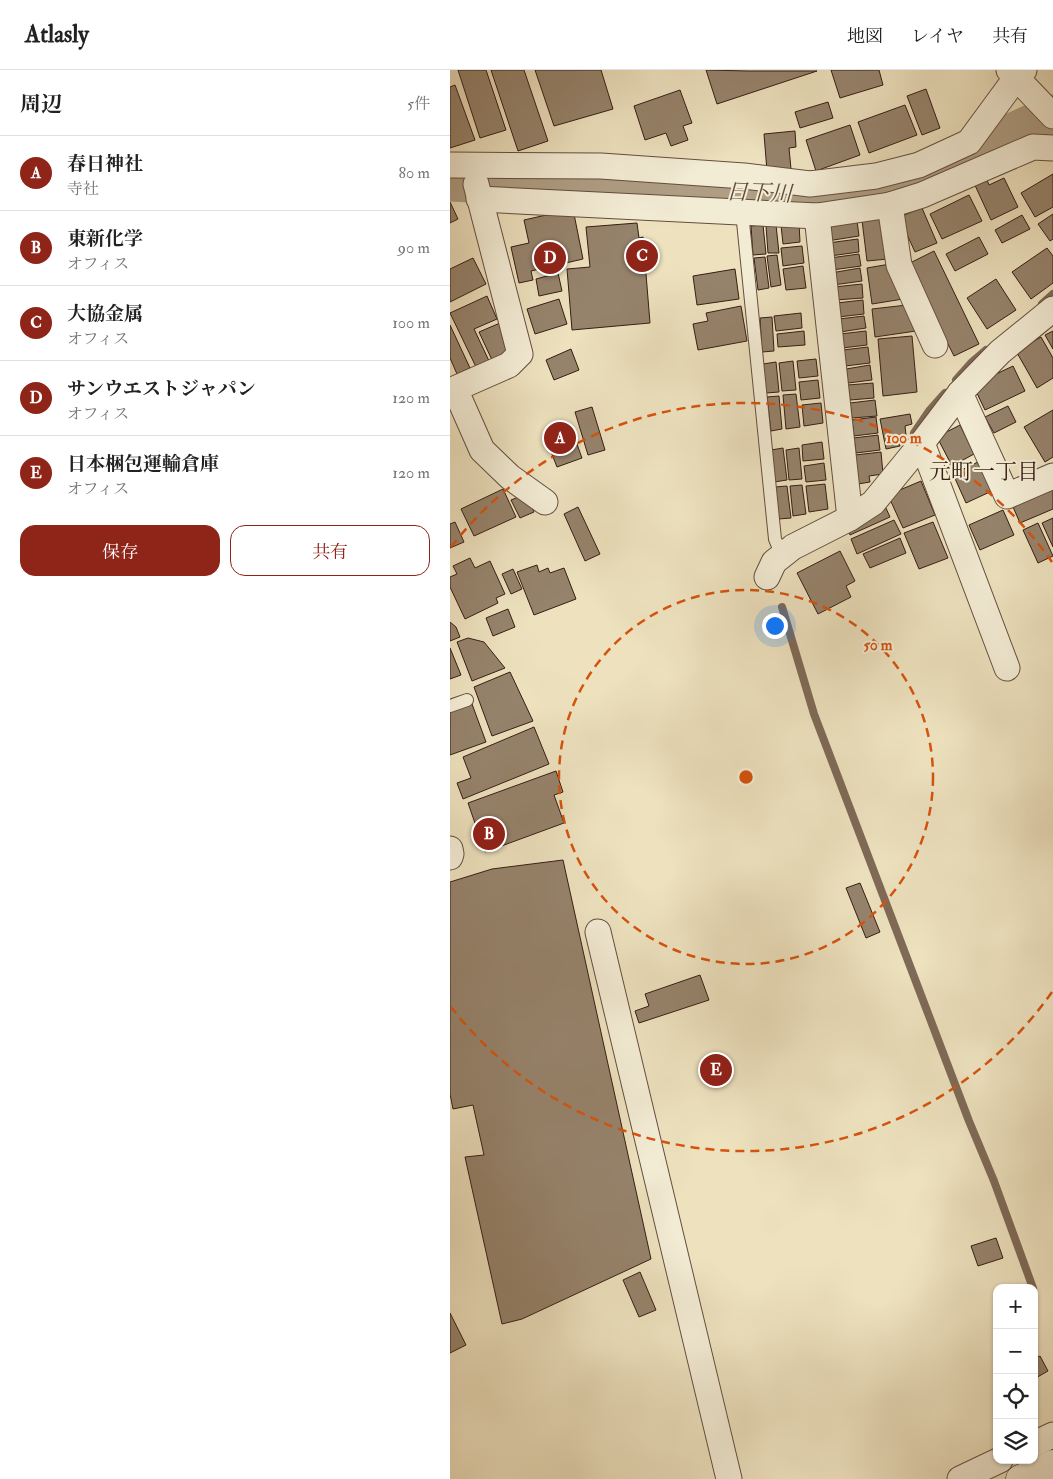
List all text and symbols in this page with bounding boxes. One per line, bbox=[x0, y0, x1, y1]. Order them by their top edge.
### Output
text: Atlasly bbox=[25, 19, 89, 50]
text: 地図 bbox=[847, 25, 883, 48]
text: レイヤ bbox=[911, 25, 964, 48]
text: 共有 bbox=[992, 25, 1028, 48]
text: 周辺 bbox=[20, 91, 62, 118]
text: 5件 bbox=[407, 94, 430, 114]
text: 春日神社 bbox=[67, 152, 143, 176]
text: A bbox=[31, 163, 41, 183]
text: 80 m bbox=[399, 163, 430, 183]
water label: 日下川 bbox=[726, 178, 794, 208]
text: 寺社 bbox=[67, 179, 99, 199]
text: 東新化学 bbox=[67, 227, 143, 251]
pin: C bbox=[626, 237, 658, 275]
text: B bbox=[31, 238, 41, 258]
text: 90 m bbox=[398, 238, 430, 258]
pin: D bbox=[534, 239, 566, 277]
text: オフィス bbox=[67, 254, 129, 274]
text: 大協金属 bbox=[67, 302, 143, 326]
text: C bbox=[30, 313, 42, 333]
text: 100 m bbox=[392, 313, 430, 333]
text: オフィス bbox=[67, 329, 129, 349]
text: サンウエストジャパン bbox=[67, 377, 256, 401]
text: D bbox=[29, 388, 43, 408]
text: 120 m bbox=[392, 388, 430, 408]
text: オフィス bbox=[67, 404, 129, 424]
pin: A bbox=[544, 419, 576, 457]
text: 100 m bbox=[886, 429, 922, 448]
text: 日本梱包運輸倉庫 bbox=[67, 452, 219, 476]
district label: 元町一丁目 bbox=[929, 458, 1039, 486]
text: E bbox=[30, 463, 42, 483]
text: 120 m bbox=[392, 463, 430, 483]
text: オフィス bbox=[67, 479, 129, 499]
button: 保存 bbox=[20, 525, 220, 576]
button: 共有 bbox=[230, 525, 430, 576]
your location bbox=[762, 613, 788, 639]
text: 50 m bbox=[864, 636, 893, 655]
centre of rings bbox=[737, 768, 755, 786]
pin: B bbox=[473, 815, 505, 853]
pin: E bbox=[700, 1051, 732, 1089]
map controls bbox=[993, 1284, 1038, 1464]
button: + bbox=[993, 1284, 1038, 1329]
button: − bbox=[993, 1329, 1038, 1374]
button: locate bbox=[993, 1374, 1038, 1419]
button: layers bbox=[993, 1419, 1038, 1464]

